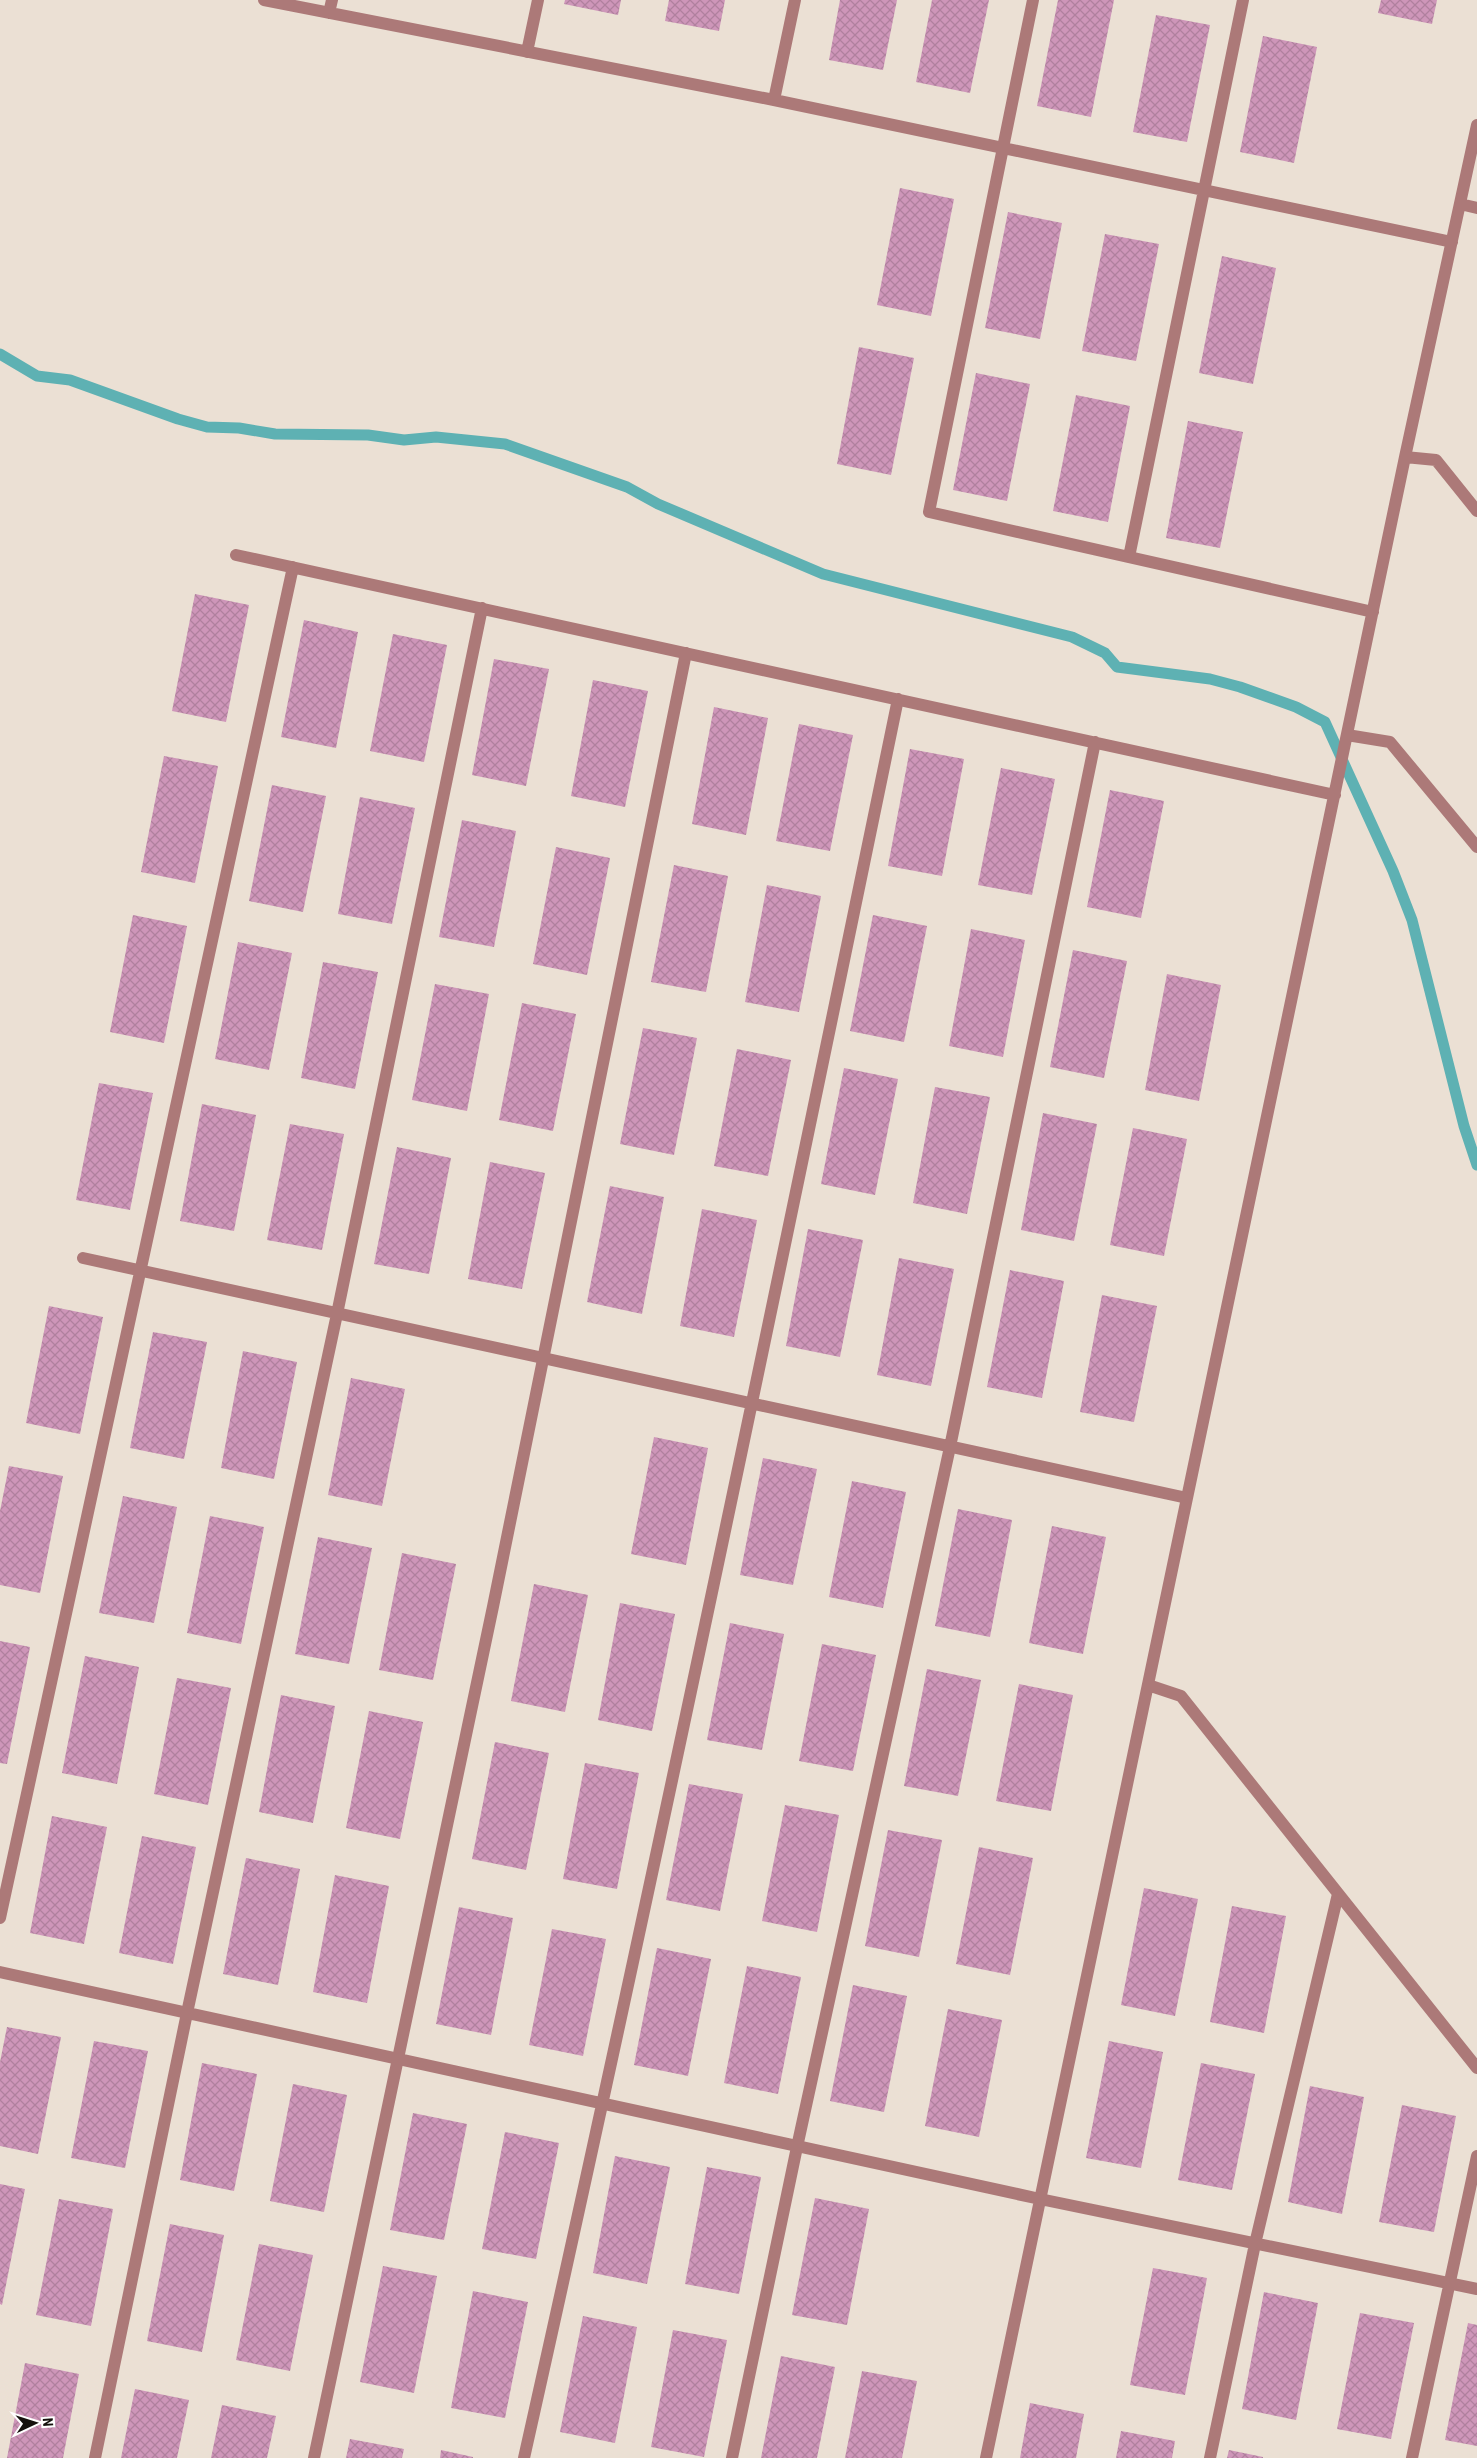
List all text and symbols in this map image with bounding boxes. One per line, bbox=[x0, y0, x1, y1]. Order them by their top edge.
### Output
north arrow bbox=[10, 2398, 60, 2448]
text: N bbox=[40, 2417, 56, 2427]

